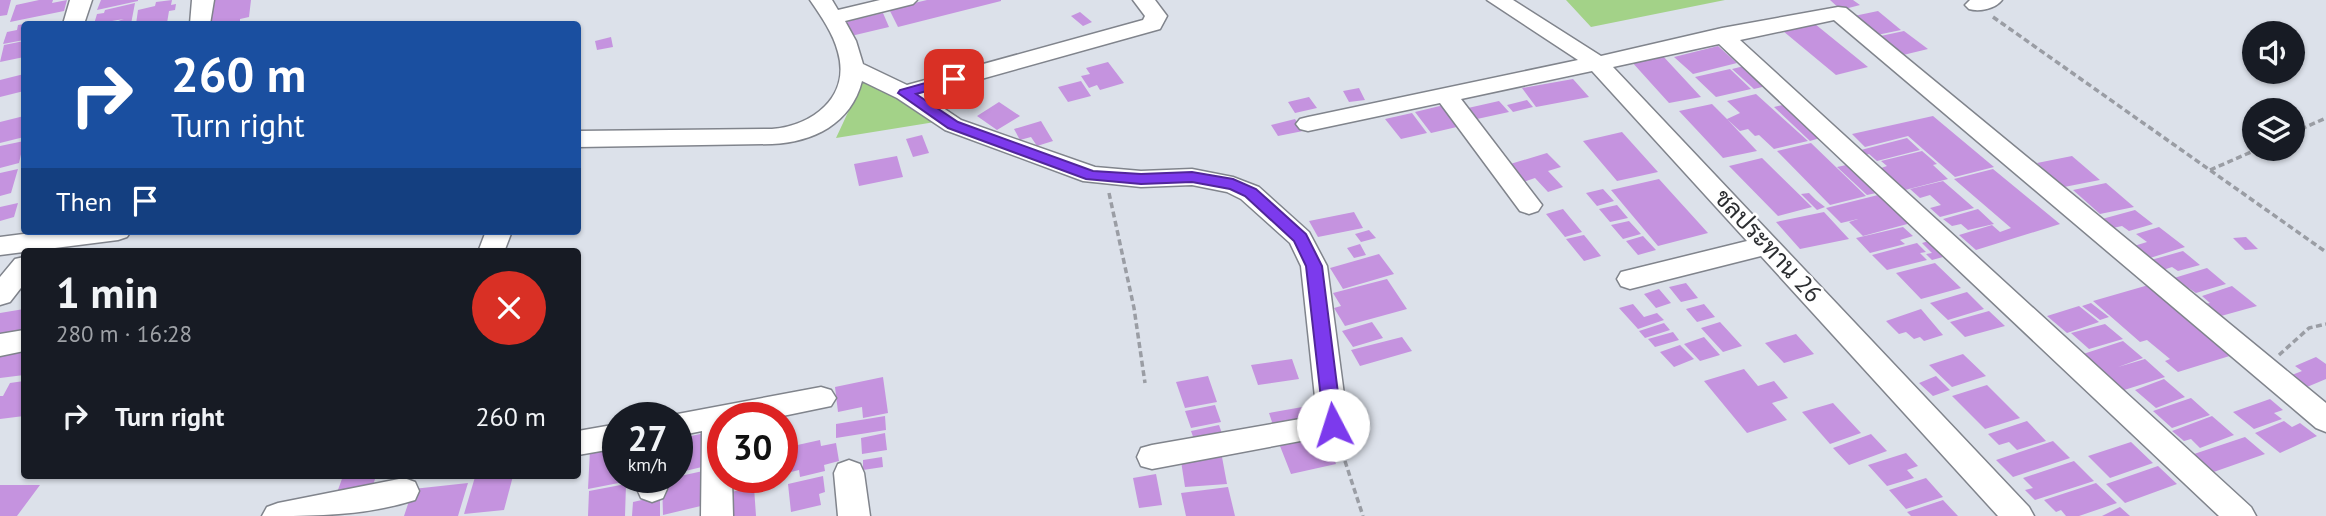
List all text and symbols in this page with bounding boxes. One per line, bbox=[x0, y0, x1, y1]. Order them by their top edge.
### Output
map controls bbox=[2242, 21, 2305, 161]
button: sound bbox=[2242, 21, 2305, 84]
text: 260 m bbox=[171, 42, 306, 106]
icon: right bbox=[56, 49, 147, 140]
pin bbox=[924, 49, 984, 109]
icon: arrive bbox=[935, 60, 973, 98]
button: layers bbox=[2242, 98, 2305, 161]
text: Turn right bbox=[171, 104, 305, 146]
icon: arrive bbox=[126, 182, 164, 220]
street label: ชลประทาน 26 bbox=[1708, 182, 1829, 309]
text: Then bbox=[56, 185, 112, 218]
text: 1 min bbox=[56, 265, 158, 320]
button: close bbox=[472, 271, 546, 345]
text: 280 m · 16:28 bbox=[56, 319, 192, 348]
position arrow bbox=[1296, 388, 1370, 462]
icon: right bbox=[56, 397, 94, 435]
text: Turn right bbox=[115, 400, 224, 433]
text: 260 m bbox=[475, 400, 546, 433]
speed limit sign: 30 bbox=[707, 402, 798, 493]
text: 27 bbox=[628, 415, 667, 461]
text: km/h bbox=[628, 453, 667, 476]

